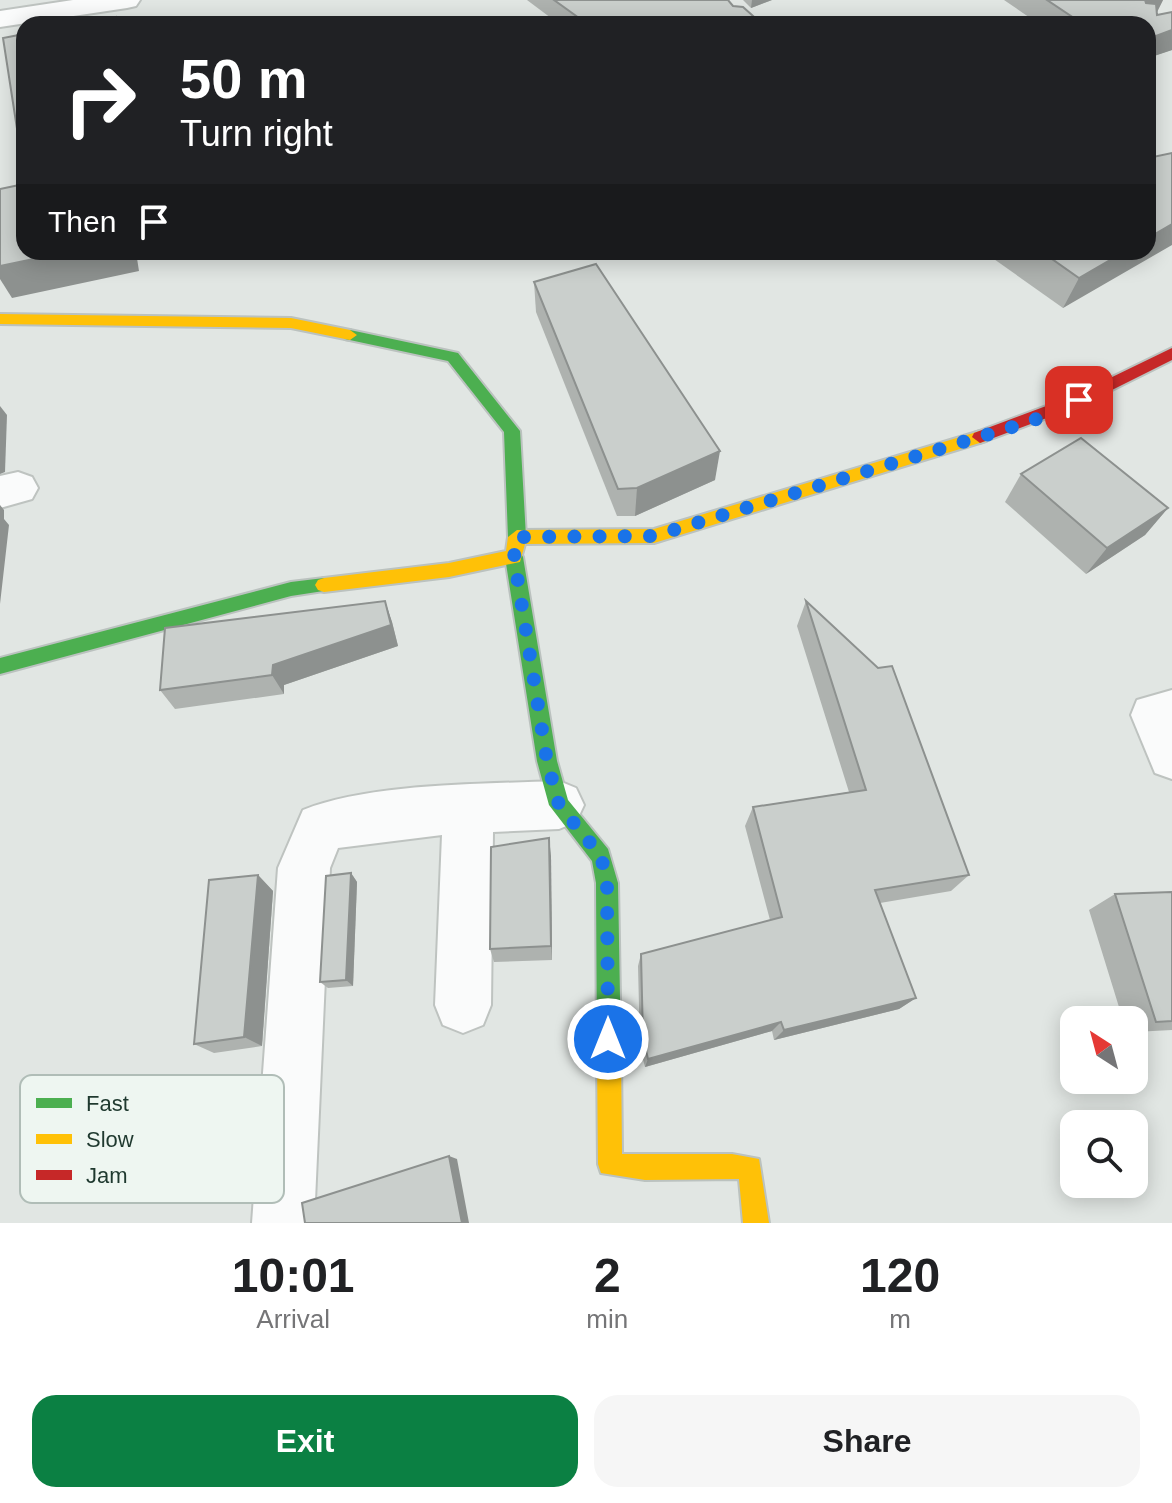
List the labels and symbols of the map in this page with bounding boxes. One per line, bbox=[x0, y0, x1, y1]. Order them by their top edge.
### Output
pin bbox=[1045, 366, 1113, 434]
position arrow bbox=[566, 997, 650, 1081]
north arrow bbox=[1060, 1006, 1148, 1094]
legend bbox=[20, 1075, 284, 1203]
text: Fast bbox=[86, 1091, 129, 1116]
text: Slow bbox=[86, 1127, 134, 1152]
text: Jam bbox=[86, 1163, 128, 1188]

